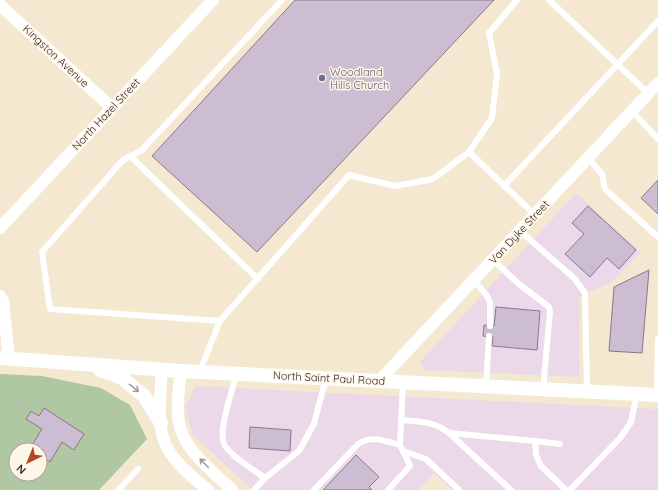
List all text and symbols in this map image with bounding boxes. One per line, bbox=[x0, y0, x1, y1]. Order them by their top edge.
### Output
street label: Kingston Avenue bbox=[20, 22, 92, 90]
place label: Woodland Hills Church bbox=[330, 65, 389, 92]
marker: Woodland Hills Church bbox=[317, 73, 327, 83]
street label: North Hazel Street bbox=[69, 75, 143, 153]
street label: Van Dyke Street bbox=[486, 197, 552, 267]
street label: North Saint Paul Road bbox=[273, 368, 385, 388]
one-way arrow bbox=[128, 383, 139, 392]
north arrow bbox=[8, 442, 48, 482]
one-way arrow bbox=[200, 458, 209, 468]
text: N bbox=[13, 461, 29, 477]

